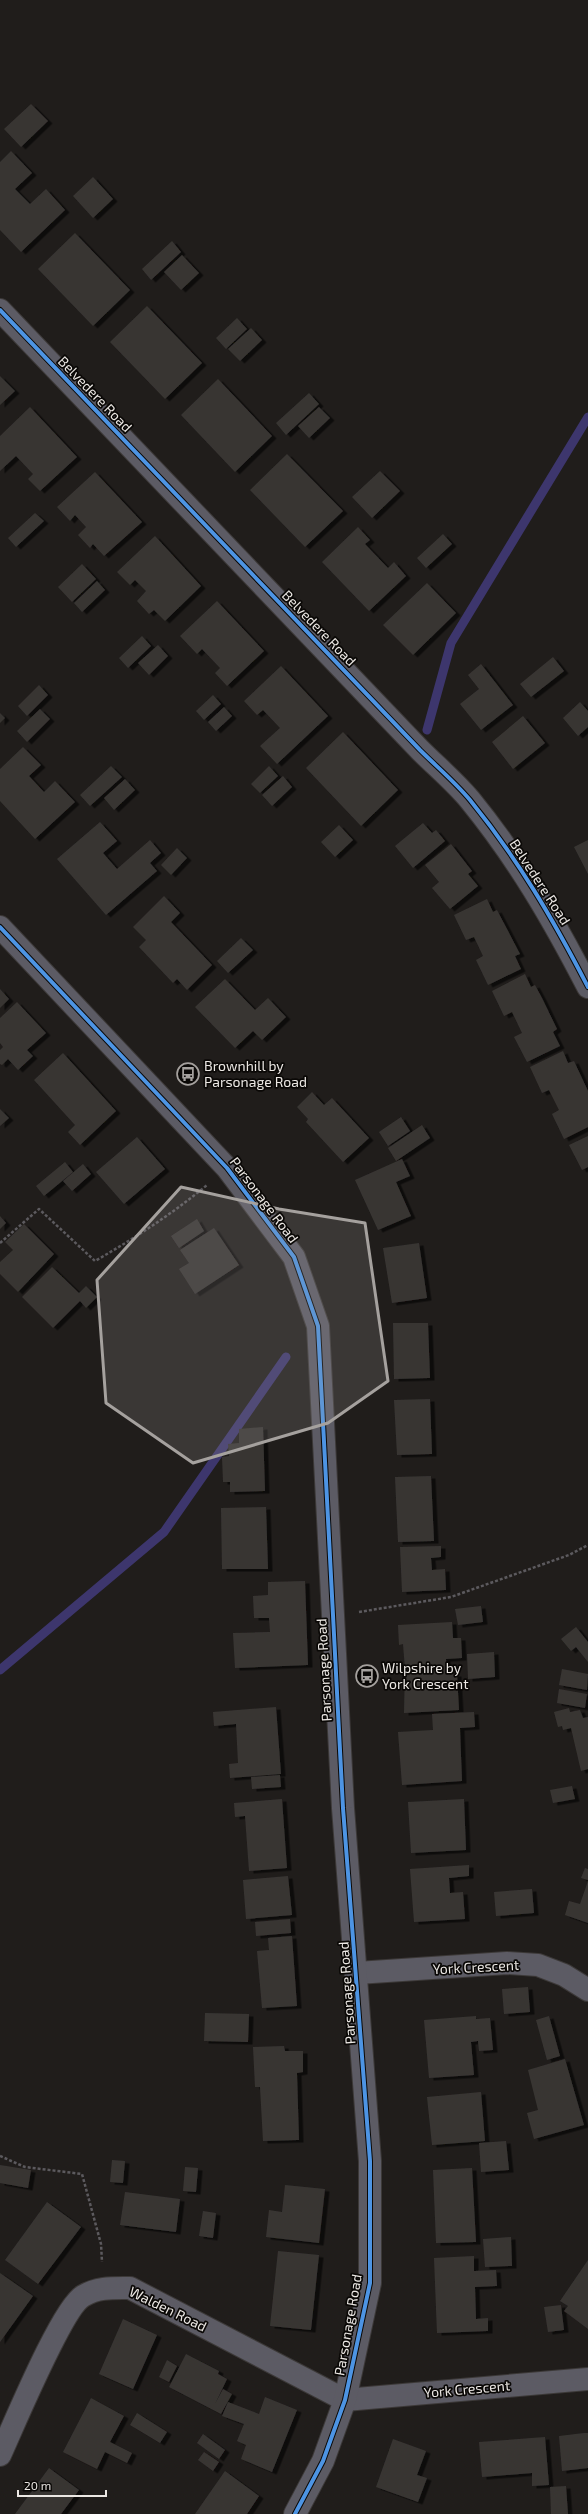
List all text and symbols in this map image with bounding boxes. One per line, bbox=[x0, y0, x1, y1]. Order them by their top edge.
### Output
street label: Belvedere Road bbox=[55, 352, 136, 435]
street label: Belvedere Road bbox=[279, 586, 360, 669]
street label: Belvedere Road bbox=[506, 836, 574, 928]
place label: Brownhill by Parsonage Road bbox=[204, 1057, 307, 1090]
bus stop icon: Brownhill by Parsonage Road bbox=[175, 1061, 201, 1087]
street label: Parsonage Road bbox=[227, 1153, 302, 1246]
street label: Parsonage Road bbox=[312, 1618, 335, 1722]
place label: Wilpshire by York Crescent bbox=[382, 1659, 468, 1692]
bus stop icon: Wilpshire by York Crescent bbox=[354, 1663, 380, 1689]
street label: Parsonage Road bbox=[334, 1941, 359, 2045]
street label: York Crescent bbox=[432, 1956, 520, 1977]
street label: Parsonage Road bbox=[330, 2273, 365, 2377]
street label: Walden Road bbox=[127, 2282, 210, 2335]
street label: York Crescent bbox=[423, 2376, 511, 2401]
scale bar bbox=[18, 2472, 106, 2498]
text: 20 m bbox=[24, 2478, 51, 2492]

